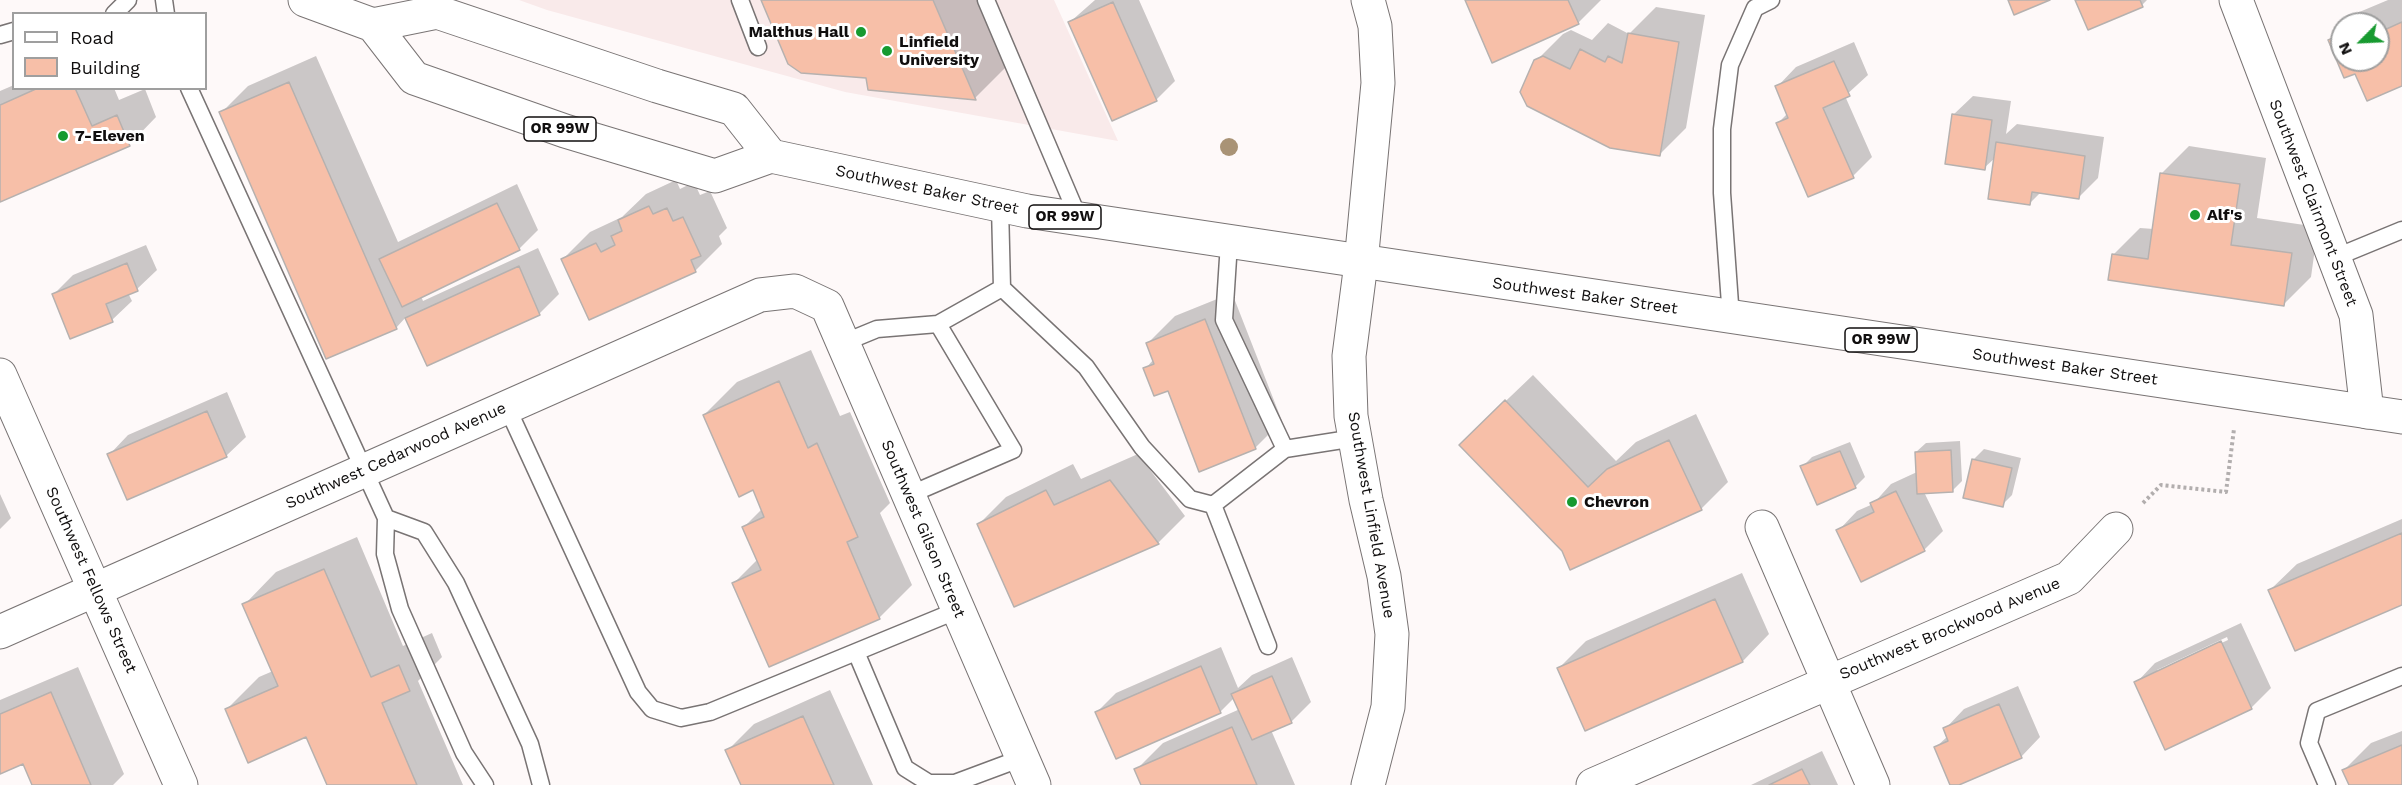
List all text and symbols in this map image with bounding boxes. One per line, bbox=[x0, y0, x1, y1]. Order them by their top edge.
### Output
legend bbox=[12, 12, 207, 90]
north arrow bbox=[2330, 12, 2390, 72]
place label: Malthus Hall bbox=[749, 22, 849, 42]
marker: Malthus Hall bbox=[854, 25, 868, 39]
text: Road bbox=[70, 27, 114, 48]
place label: Linfield University bbox=[899, 32, 979, 70]
text: N bbox=[2334, 39, 2356, 58]
marker: Linfield University bbox=[880, 44, 894, 58]
text: Building bbox=[70, 57, 140, 78]
street label: Southwest Clairmont Street bbox=[2265, 97, 2361, 309]
road number: OR 99W bbox=[524, 117, 596, 141]
place label: 7-Eleven bbox=[75, 126, 145, 146]
marker: 7-Eleven bbox=[56, 129, 70, 143]
street label: Southwest Baker Street bbox=[834, 161, 1020, 219]
road number: OR 99W bbox=[1029, 205, 1101, 229]
place label: Alf's bbox=[2207, 205, 2242, 225]
marker: Alf's bbox=[2188, 208, 2202, 222]
street label: Southwest Baker Street bbox=[1491, 273, 1679, 319]
road number: OR 99W bbox=[1845, 328, 1917, 352]
street label: Southwest Baker Street bbox=[1971, 344, 2159, 390]
street label: Southwest Cedarwood Avenue bbox=[283, 399, 509, 513]
street label: Southwest Linfield Avenue bbox=[1343, 410, 1399, 620]
street label: Southwest Gilson Street bbox=[877, 437, 969, 621]
street label: Southwest Fellows Street bbox=[41, 484, 141, 676]
place label: Chevron bbox=[1584, 492, 1649, 512]
marker: Chevron bbox=[1565, 495, 1579, 509]
street label: Southwest Brockwood Avenue bbox=[1837, 574, 2063, 684]

